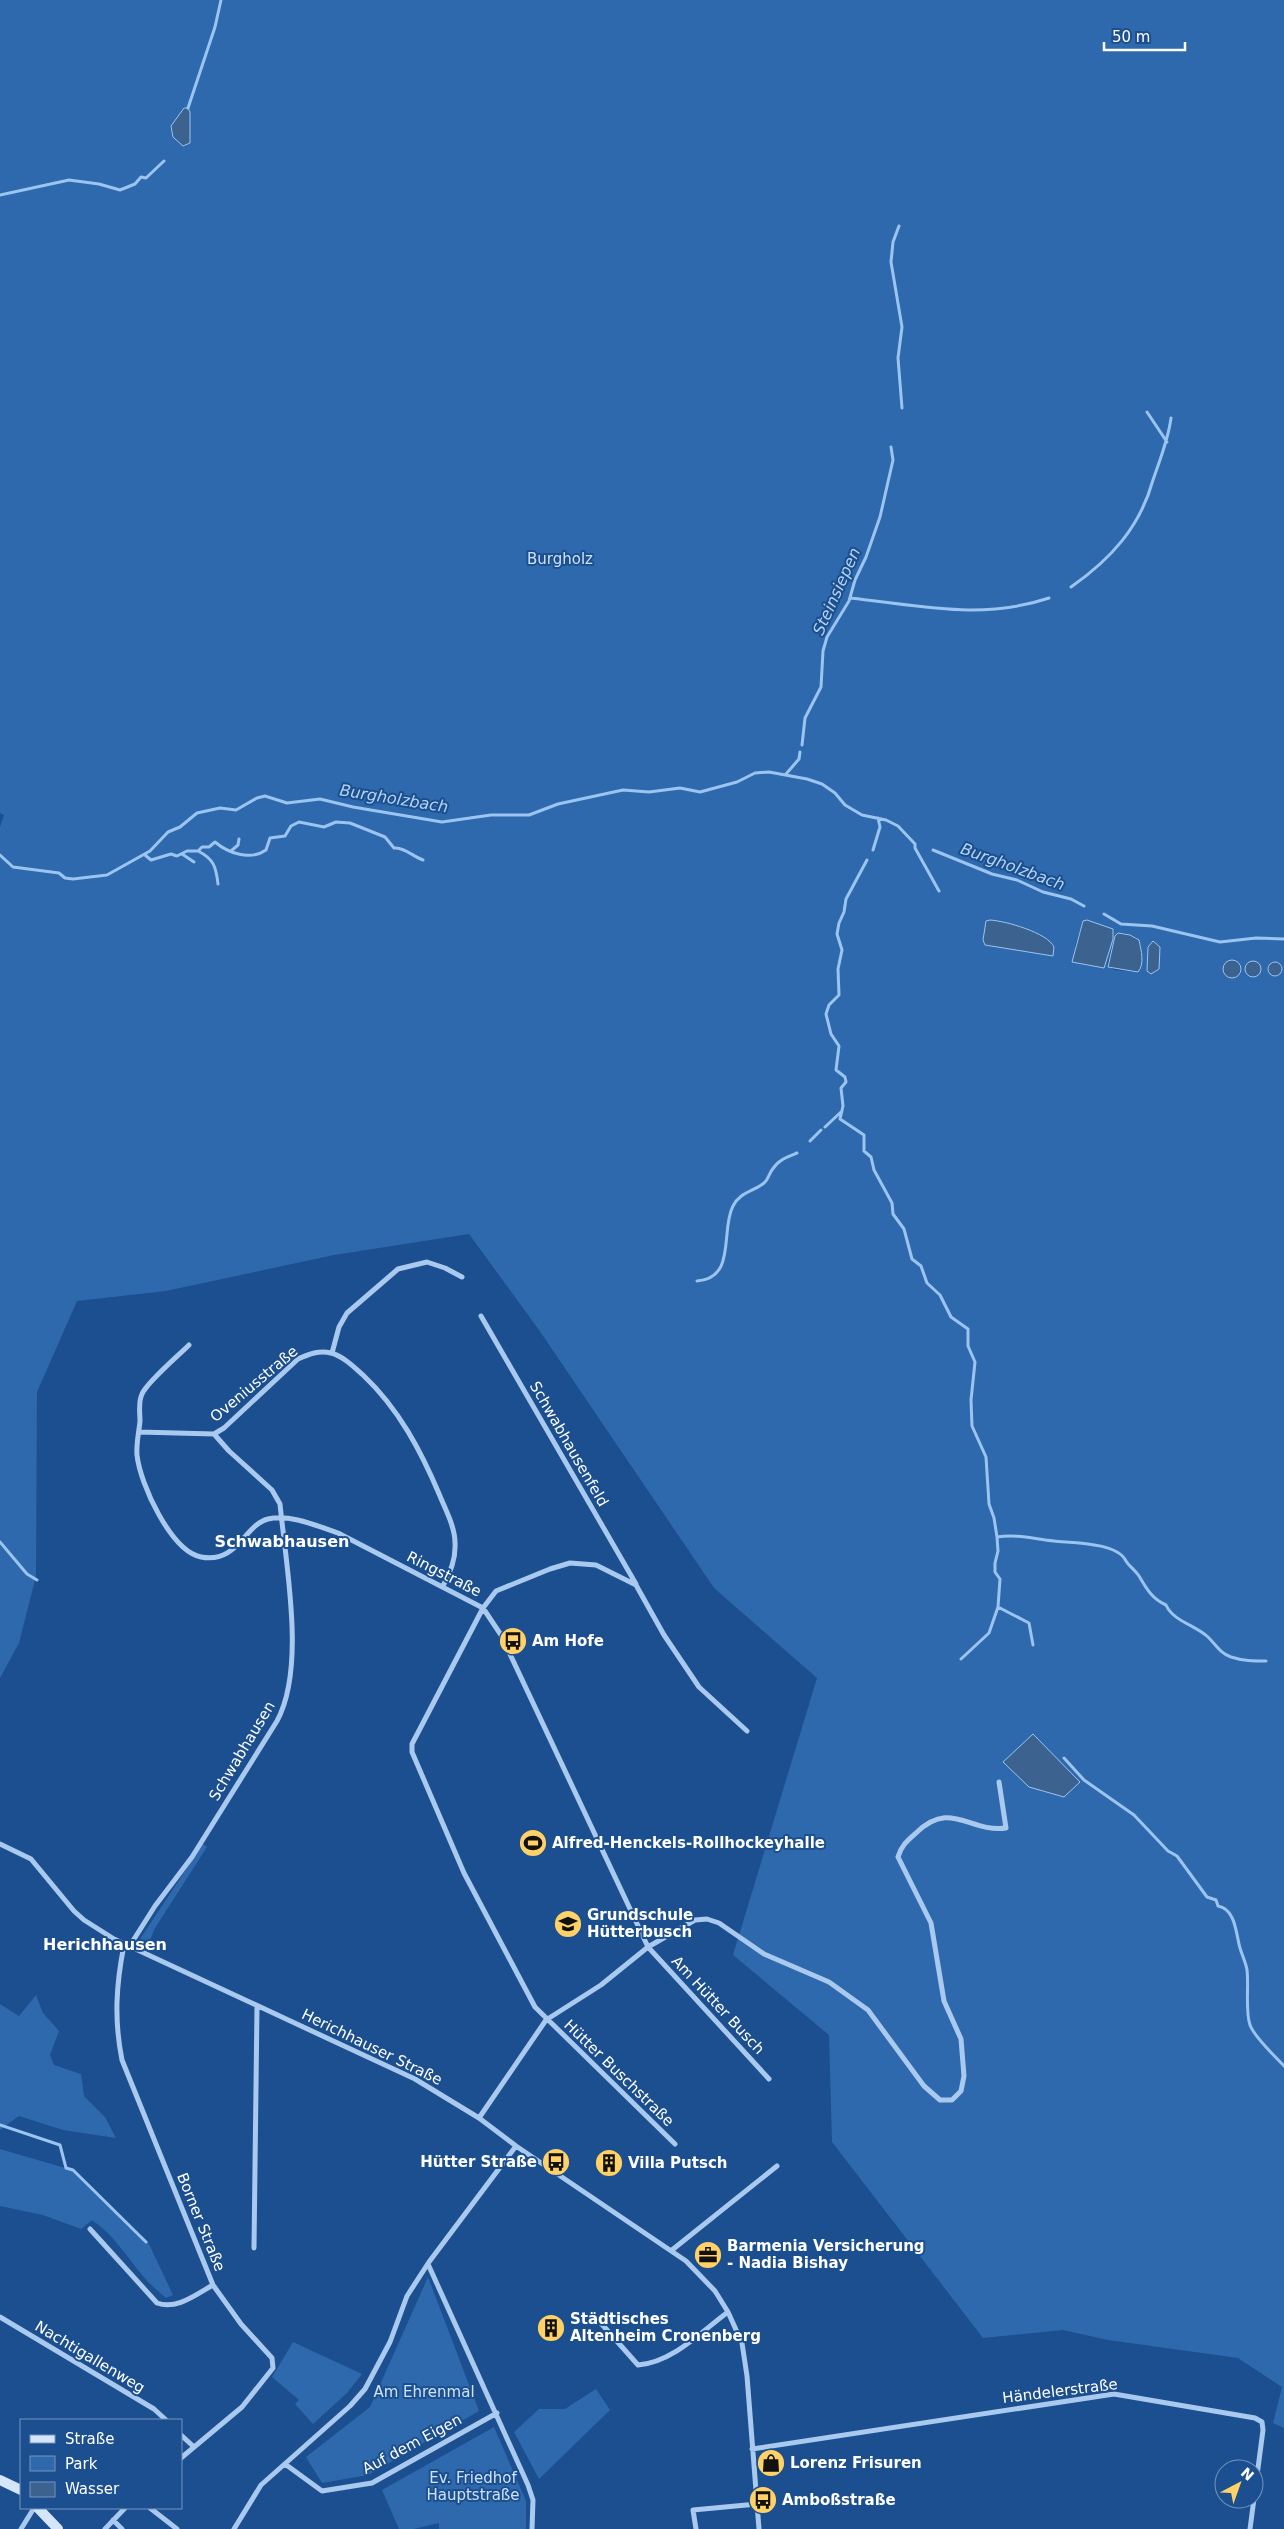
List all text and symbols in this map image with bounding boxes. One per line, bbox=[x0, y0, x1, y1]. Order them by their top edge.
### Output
scale bar bbox=[1104, 20, 1185, 52]
text: 50 m bbox=[1112, 28, 1150, 46]
water label: Steinsiepen bbox=[809, 545, 864, 638]
park label: Burgholz bbox=[527, 550, 593, 568]
water label: Burgholzbach bbox=[338, 781, 449, 816]
water label: Burgholzbach bbox=[958, 839, 1068, 894]
street label: Oveniusstraße bbox=[207, 1342, 301, 1426]
street label: Schwabhausenfeld bbox=[526, 1378, 612, 1510]
district label: Schwabhausen bbox=[215, 1532, 349, 1551]
street label: Ringstraße bbox=[404, 1548, 484, 1600]
bus stop icon: Am Hofe bbox=[498, 1626, 528, 1656]
place label: Am Hofe bbox=[532, 1632, 604, 1650]
street label: Schwabhausen bbox=[205, 1698, 279, 1804]
sports icon: Alfred-Henckels-Rollhockeyhalle bbox=[518, 1828, 548, 1858]
place label: Alfred-Henckels-Rollhockeyhalle bbox=[552, 1834, 825, 1852]
place label: Grundschule Hütterbusch bbox=[587, 1906, 693, 1941]
school or university icon: Grundschule Hütterbusch bbox=[553, 1909, 583, 1939]
district label: Herichhausen bbox=[43, 1935, 167, 1954]
street label: Am Hütter Busch bbox=[668, 1952, 768, 2058]
street label: Herichhauser Straße bbox=[299, 2005, 445, 2089]
street label: Hütter Buschstraße bbox=[560, 2016, 678, 2130]
bus stop icon: Hütter Straße bbox=[541, 2147, 571, 2177]
building icon: Villa Putsch bbox=[594, 2148, 624, 2178]
place label: Hütter Straße bbox=[420, 2153, 537, 2171]
place label: Villa Putsch bbox=[628, 2154, 727, 2172]
street label: Borner Straße bbox=[173, 2170, 229, 2274]
place label: Barmenia Versicherung - Nadia Bishay bbox=[727, 2237, 925, 2272]
office icon: Barmenia Versicherung - Nadia Bishay bbox=[693, 2240, 723, 2270]
place label: Städtisches Altenheim Cronenberg bbox=[570, 2310, 761, 2345]
building icon: Städtisches Altenheim Cronenberg bbox=[536, 2313, 566, 2343]
street label: Nachtigallenweg bbox=[32, 2317, 148, 2397]
street label: Händelerstraße bbox=[1001, 2375, 1119, 2407]
park label: Am Ehrenmal bbox=[373, 2383, 475, 2401]
street label: Auf dem Eigen bbox=[359, 2410, 465, 2478]
legend bbox=[20, 2419, 182, 2509]
text: Straße bbox=[65, 2430, 114, 2448]
shop icon: Lorenz Frisuren bbox=[756, 2448, 786, 2478]
place label: Lorenz Frisuren bbox=[790, 2454, 922, 2472]
text: Park bbox=[65, 2455, 98, 2473]
north arrow bbox=[1214, 2459, 1264, 2509]
text: N bbox=[1238, 2464, 1257, 2484]
park label: Ev. Friedhof Hauptstraße bbox=[426, 2469, 520, 2504]
text: Wasser bbox=[65, 2480, 120, 2498]
bus stop icon: Amboßstraße bbox=[748, 2485, 778, 2515]
place label: Amboßstraße bbox=[782, 2491, 896, 2509]

